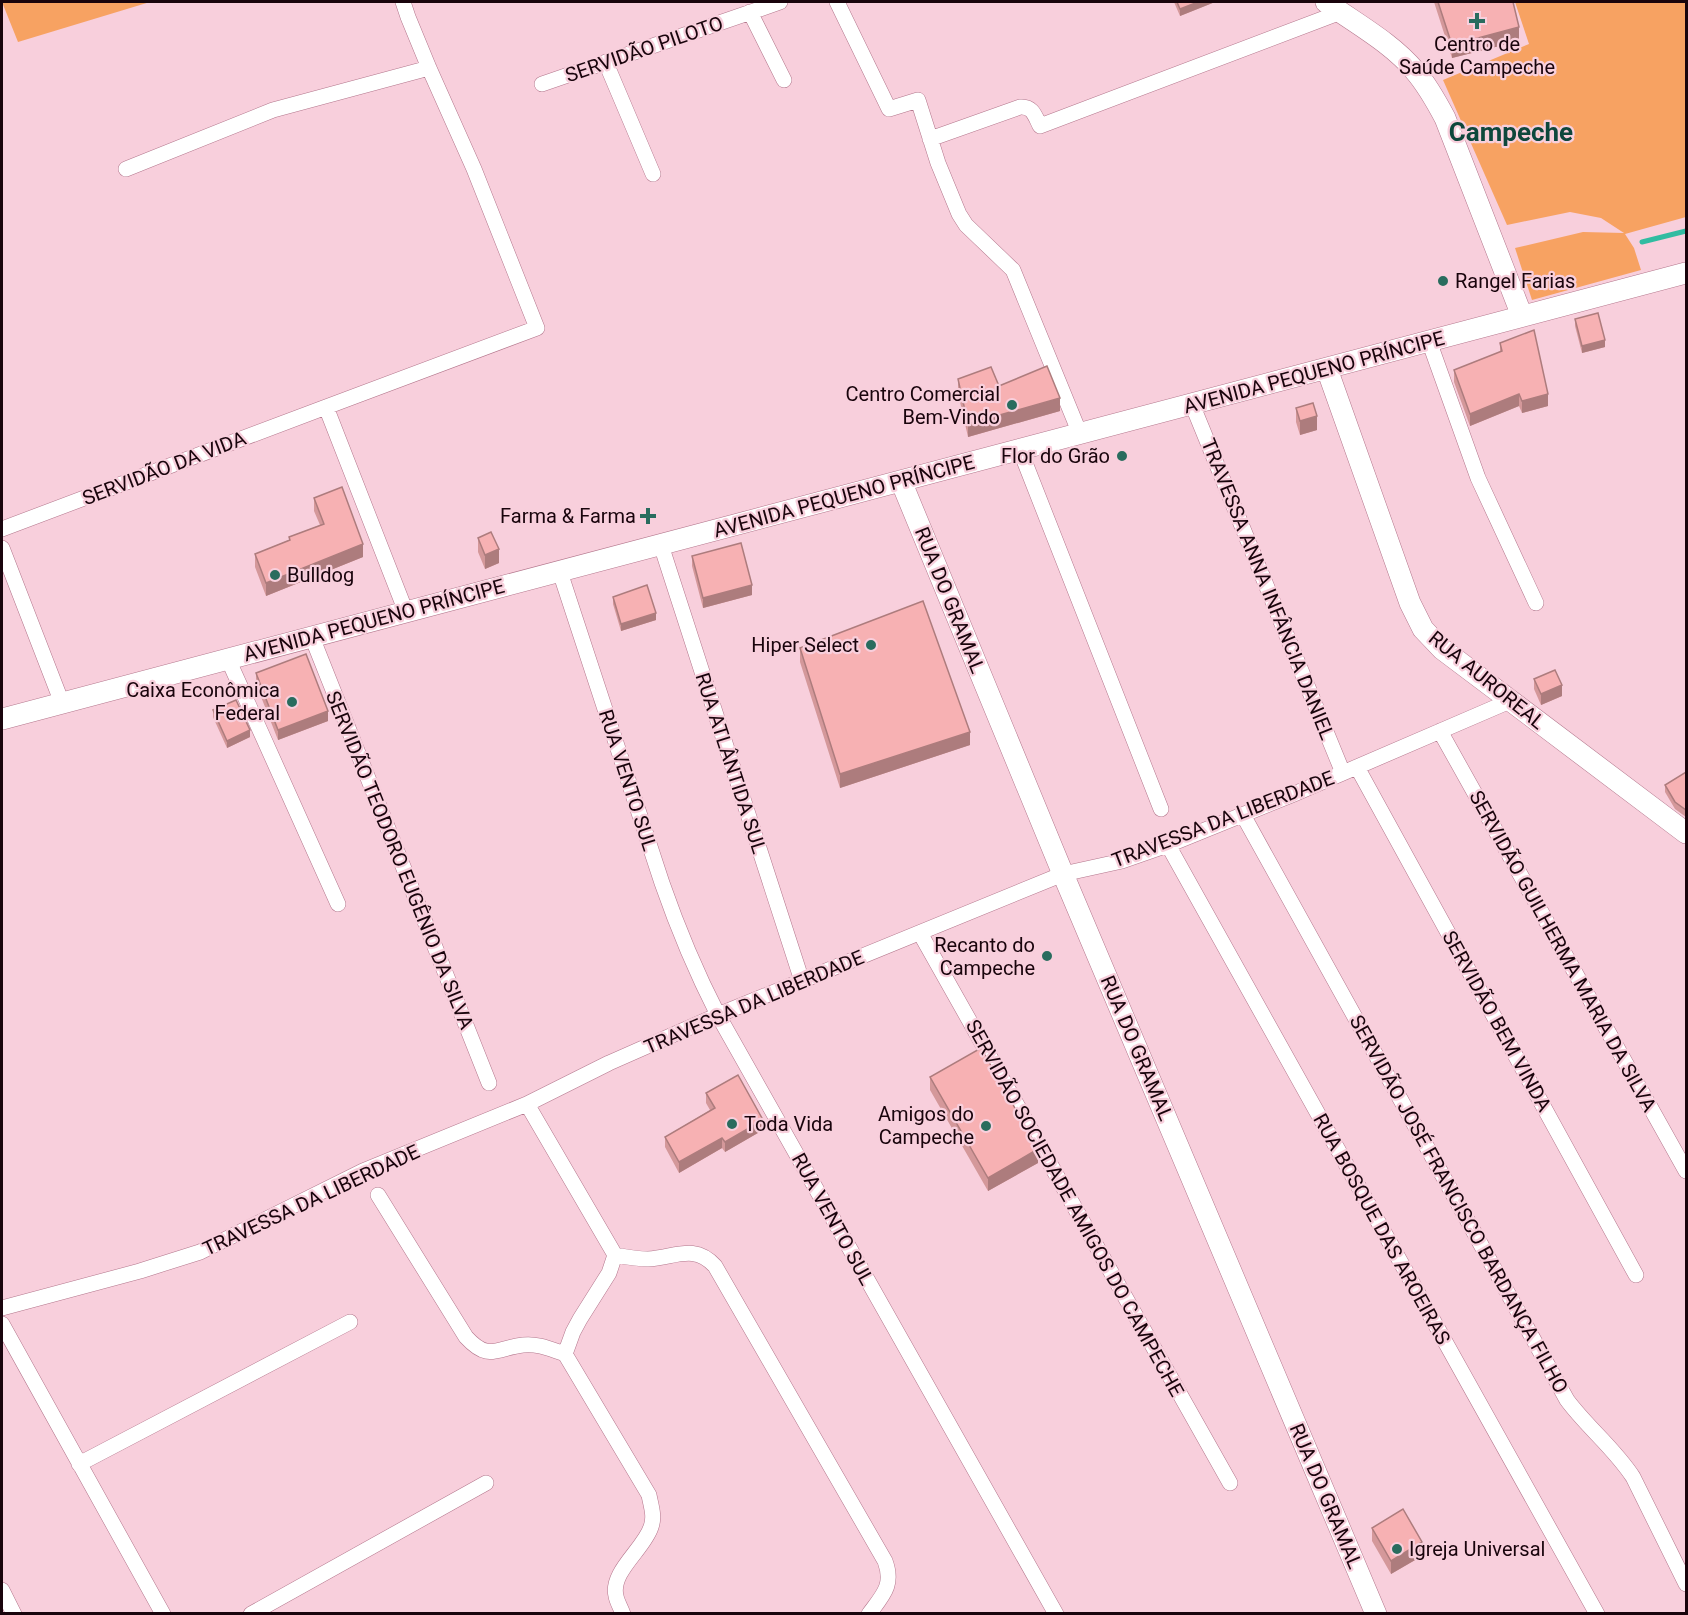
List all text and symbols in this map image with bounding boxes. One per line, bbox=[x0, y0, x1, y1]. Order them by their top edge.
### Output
street label: SERVIDÃO PILOTO bbox=[562, 11, 726, 87]
marker: Centro de Saúde Campeche bbox=[1468, 12, 1486, 30]
place label: Centro de Saúde Campeche bbox=[1399, 32, 1555, 79]
district label: Campeche bbox=[1449, 117, 1573, 147]
place label: Rangel Farias bbox=[1455, 269, 1575, 293]
marker: Rangel Farias bbox=[1436, 274, 1450, 288]
street label: AVENIDA PEQUENO PRÍNCIPE bbox=[1181, 326, 1447, 418]
place label: Centro Comercial Bem-Vindo bbox=[846, 382, 1000, 429]
marker: Centro Comercial Bem-Vindo bbox=[1005, 398, 1019, 412]
street label: SERVIDÃO DA VIDA bbox=[79, 426, 249, 510]
street label: TRAVESSA ANNA INFÂNCIA DANIEL bbox=[1196, 435, 1340, 743]
place label: Flor do Grão bbox=[1001, 444, 1110, 468]
marker: Flor do Grão bbox=[1115, 449, 1129, 463]
street label: AVENIDA PEQUENO PRÍNCIPE bbox=[711, 450, 977, 542]
place label: Farma & Farma bbox=[500, 504, 636, 528]
marker: Farma & Farma bbox=[641, 509, 655, 523]
street label: RUA DO GRAMAL bbox=[910, 523, 990, 677]
place label: Bulldog bbox=[287, 563, 354, 587]
marker: Bulldog bbox=[268, 568, 282, 582]
street label: AVENIDA PEQUENO PRÍNCIPE bbox=[241, 574, 507, 666]
street label: RUA AUROREAL bbox=[1424, 626, 1550, 734]
place label: Hiper Select bbox=[751, 633, 859, 657]
marker: Hiper Select bbox=[864, 638, 878, 652]
street label: RUA ATLÂNTIDA SUL bbox=[690, 670, 772, 857]
place label: Caixa Econômica Federal bbox=[126, 678, 280, 725]
street label: SERVIDÃO TEODORO EUGÊNIO DA SILVA bbox=[321, 687, 479, 1033]
marker: Caixa Econômica Federal bbox=[285, 695, 299, 709]
street label: RUA VENTO SUL bbox=[594, 706, 662, 854]
street label: TRAVESSA DA LIBERDADE bbox=[1109, 765, 1337, 873]
street label: SERVIDÃO GUILHERMA MARIA DA SILVA bbox=[1464, 786, 1662, 1116]
street label: SERVIDÃO BEM VINDA bbox=[1437, 926, 1557, 1116]
place label: Recanto do Campeche bbox=[934, 933, 1035, 980]
street label: TRAVESSA DA LIBERDADE bbox=[641, 945, 867, 1059]
marker: Recanto do Campeche bbox=[1040, 949, 1054, 963]
street label: RUA DO GRAMAL bbox=[1096, 972, 1178, 1124]
street label: SERVIDÃO JOSÉ FRANCISCO BARDANÇA FILHO bbox=[1345, 1011, 1573, 1397]
street label: SERVIDÃO SOCIEDADE AMIGOS DO CAMPECHE bbox=[961, 1015, 1189, 1401]
place label: Amigos do Campeche bbox=[878, 1102, 974, 1149]
street label: RUA BOSQUE DAS AROEIRAS bbox=[1308, 1109, 1456, 1349]
place label: Toda Vida bbox=[744, 1112, 833, 1136]
marker: Toda Vida bbox=[725, 1117, 739, 1131]
marker: Amigos do Campeche bbox=[979, 1119, 993, 1133]
street label: TRAVESSA DA LIBERDADE bbox=[199, 1139, 423, 1261]
street label: RUA VENTO SUL bbox=[787, 1149, 879, 1289]
street label: RUA DO GRAMAL bbox=[1285, 1420, 1367, 1572]
place label: Igreja Universal bbox=[1409, 1537, 1545, 1561]
marker: Igreja Universal bbox=[1390, 1542, 1404, 1556]

